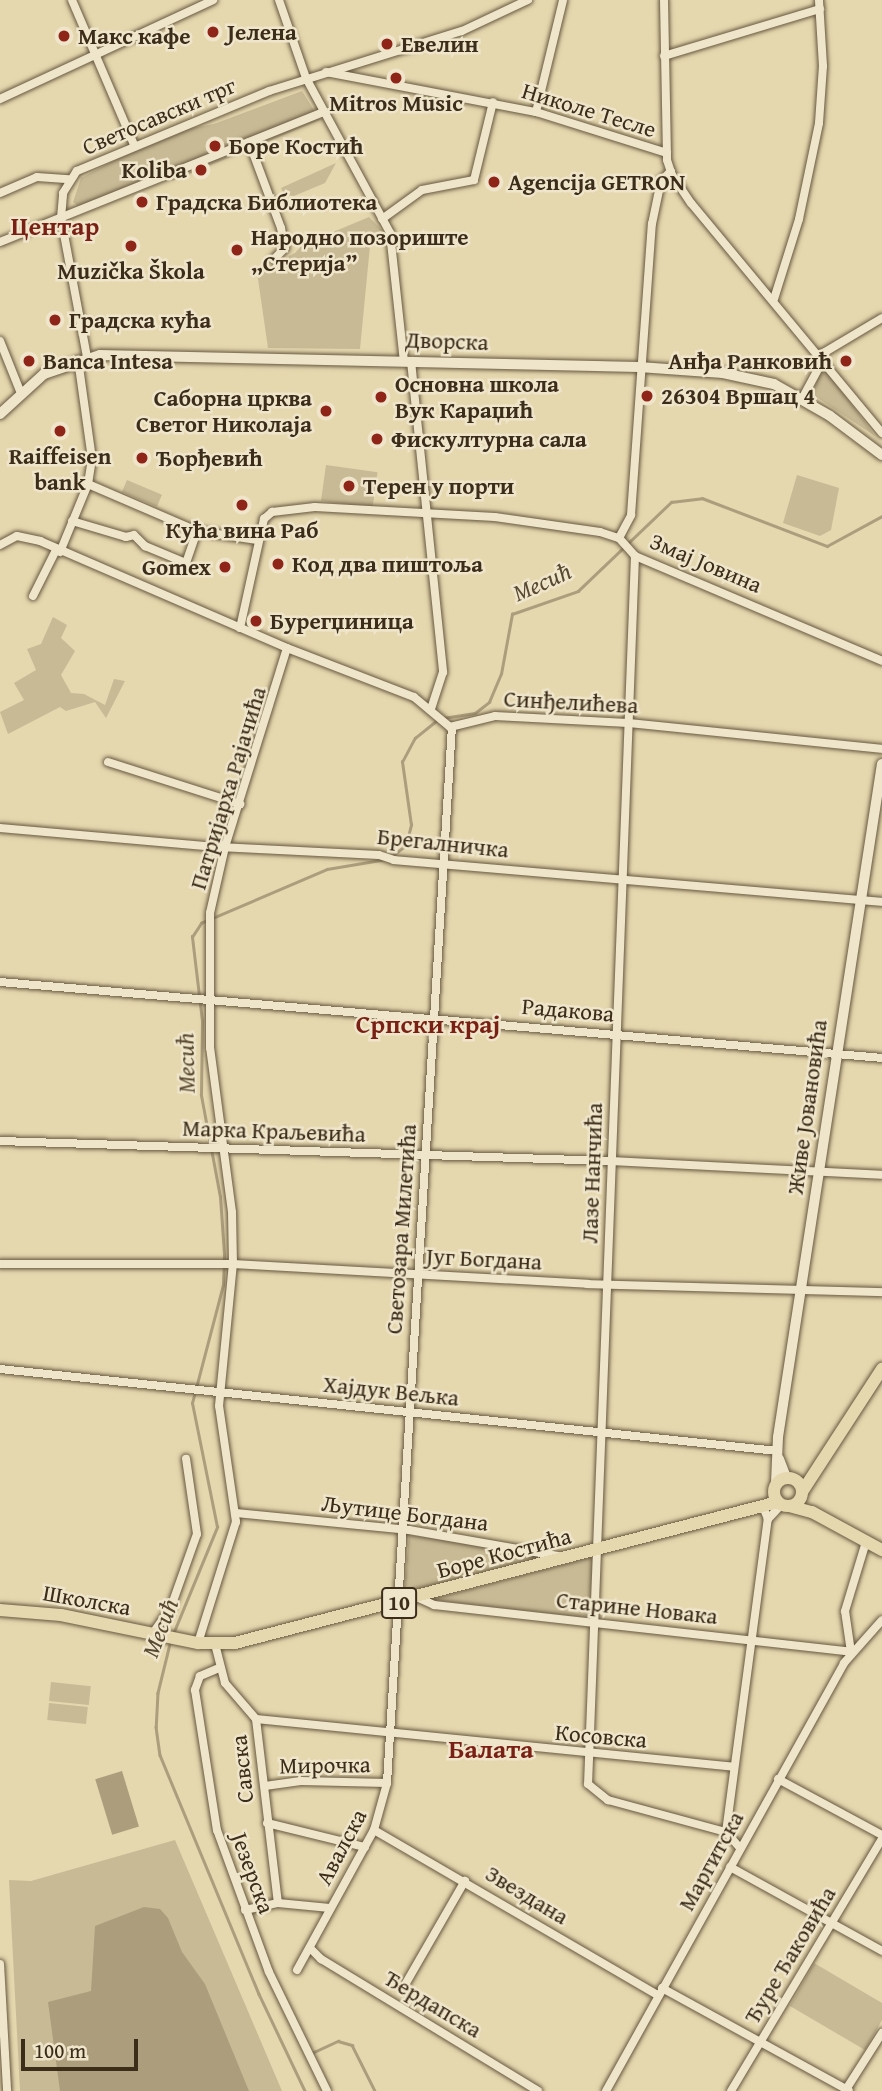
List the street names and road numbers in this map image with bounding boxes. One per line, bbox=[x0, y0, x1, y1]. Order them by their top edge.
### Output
street label: Светосавски трг bbox=[78, 71, 240, 161]
street label: Николе Тесле bbox=[519, 77, 659, 143]
street label: Дворска bbox=[405, 326, 489, 356]
street label: Змај Јовина bbox=[646, 527, 766, 599]
street label: Патријарха Рајачића bbox=[184, 683, 272, 893]
street label: Синђелићева bbox=[503, 685, 639, 719]
street label: Брегалничка bbox=[376, 822, 510, 864]
street label: Радакова bbox=[521, 992, 615, 1028]
street label: Живе Јовановића bbox=[781, 1018, 833, 1196]
street label: Лазе Нанчића bbox=[576, 1102, 608, 1244]
street label: Марка Краљевића bbox=[182, 1114, 366, 1148]
street label: Светозара Милетића bbox=[380, 1123, 422, 1335]
street label: Југ Богдана bbox=[425, 1242, 543, 1276]
street label: Хајдук Вељка bbox=[322, 1370, 460, 1412]
street label: Љутице Богдана bbox=[320, 1489, 490, 1537]
street label: Боре Костића bbox=[434, 1522, 574, 1584]
street label: Школска bbox=[41, 1579, 133, 1621]
road number: 10 bbox=[380, 1586, 418, 1620]
street label: Старине Новака bbox=[555, 1586, 719, 1630]
street label: Косовска bbox=[554, 1718, 648, 1754]
street label: Савска bbox=[225, 1734, 259, 1804]
street label: Мирочка bbox=[279, 1750, 371, 1780]
street label: Авалска bbox=[310, 1804, 372, 1890]
street label: Маргитска bbox=[672, 1807, 750, 1915]
street label: Језерска bbox=[226, 1829, 280, 1917]
street label: Звездана bbox=[481, 1860, 573, 1930]
street label: Ђуре Ђаковића bbox=[738, 1882, 842, 2028]
street label: Ђердапска bbox=[379, 1964, 487, 2044]

